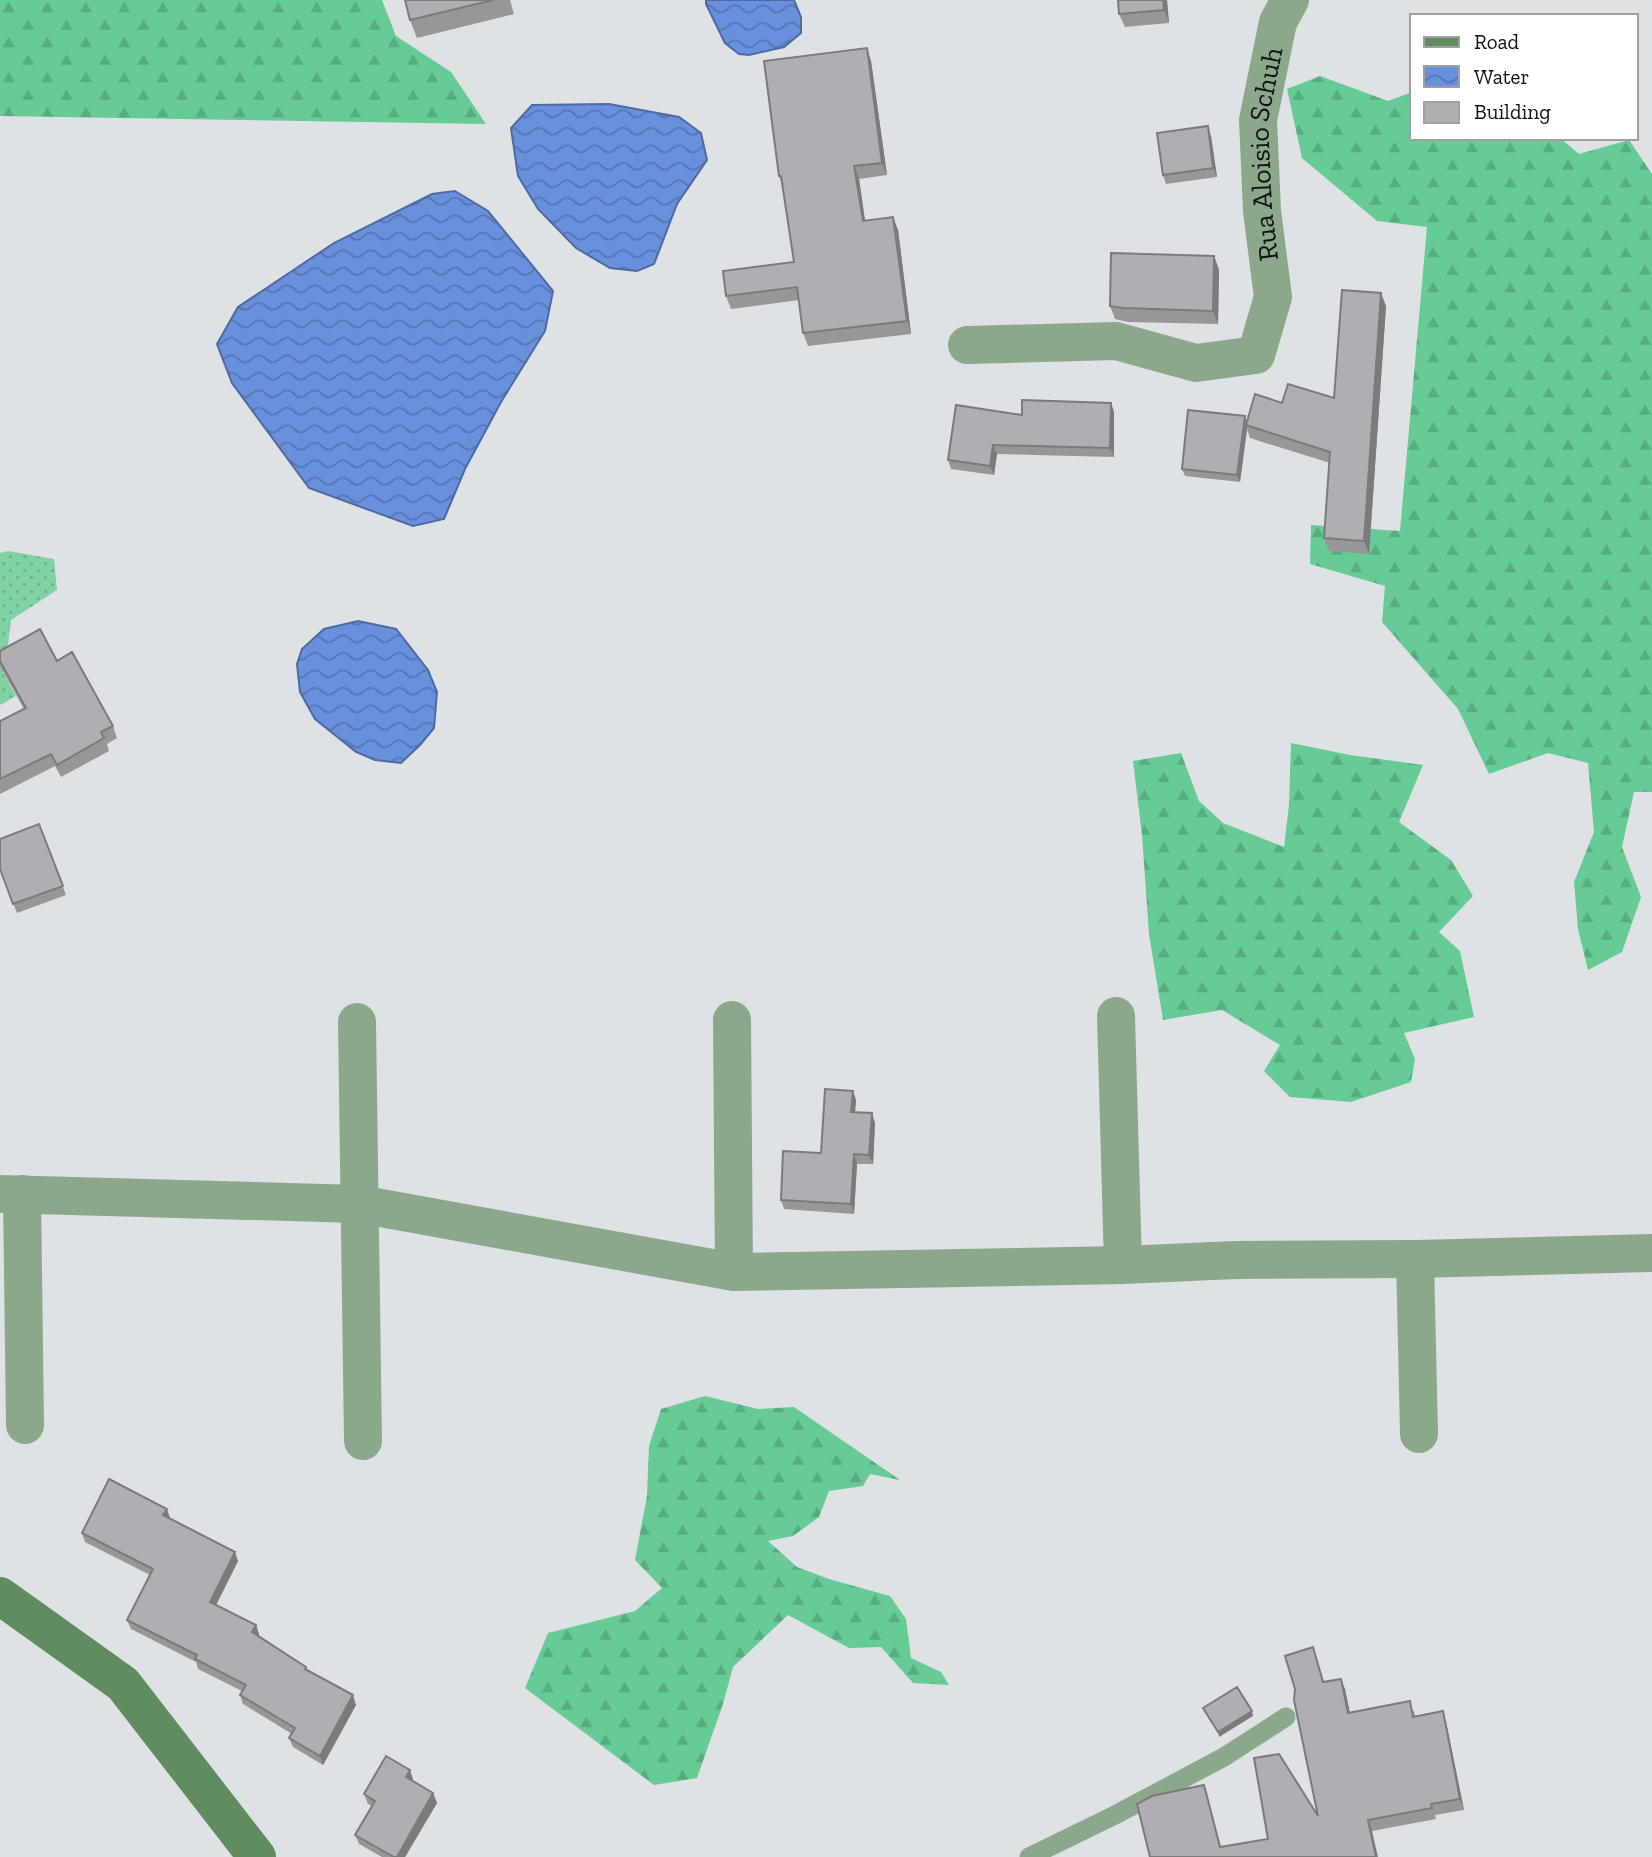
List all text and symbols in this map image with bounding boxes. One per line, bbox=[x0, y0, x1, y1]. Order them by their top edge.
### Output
legend bbox=[1410, 14, 1638, 140]
text: Road bbox=[1474, 29, 1520, 54]
street label: Rua Aloisio Schuh bbox=[1242, 44, 1289, 263]
text: Water bbox=[1474, 64, 1529, 89]
text: Building bbox=[1474, 99, 1551, 124]

